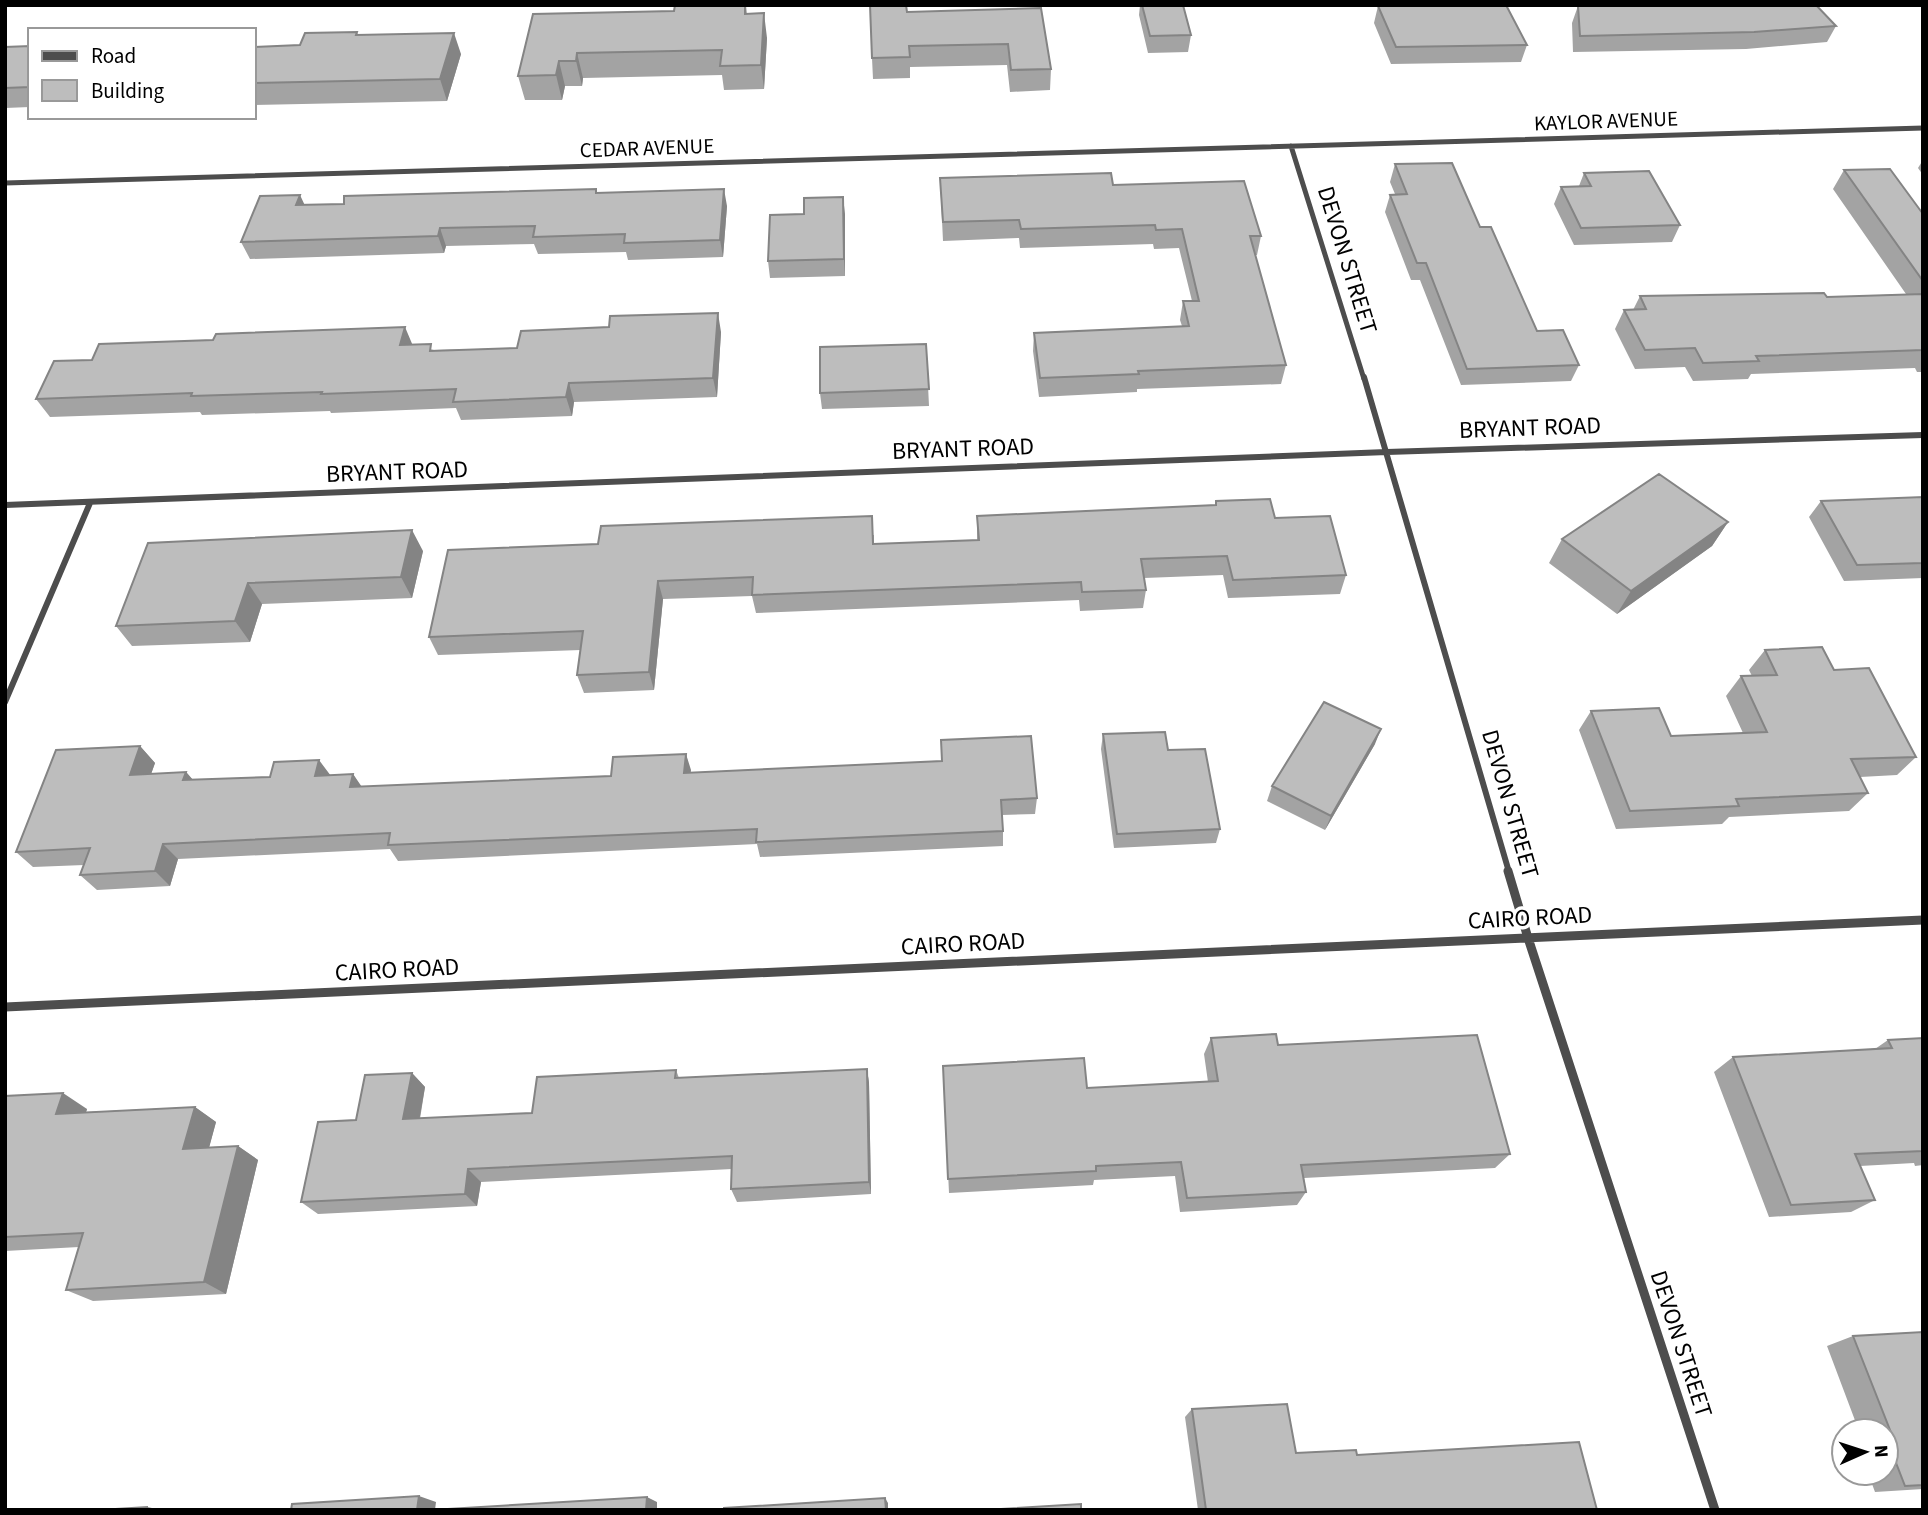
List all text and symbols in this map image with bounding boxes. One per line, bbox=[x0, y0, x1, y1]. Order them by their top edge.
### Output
legend bbox=[28, 28, 256, 119]
text: Road bbox=[91, 41, 136, 71]
text: Building bbox=[91, 76, 165, 106]
street label: KAYLOR AVENUE bbox=[1534, 103, 1678, 139]
street label: CEDAR AVENUE bbox=[579, 131, 715, 165]
street label: DEVON STREET bbox=[1308, 182, 1386, 338]
street label: BRYANT ROAD bbox=[1458, 408, 1602, 448]
street label: BRYANT ROAD bbox=[891, 429, 1035, 469]
street label: BRYANT ROAD bbox=[325, 452, 469, 492]
street label: DEVON STREET bbox=[1472, 726, 1548, 882]
street label: CAIRO ROAD bbox=[1467, 897, 1593, 939]
street label: CAIRO ROAD bbox=[900, 923, 1026, 965]
street label: CAIRO ROAD bbox=[334, 949, 460, 991]
street label: DEVON STREET bbox=[1641, 1266, 1721, 1422]
north arrow bbox=[1830, 1417, 1900, 1487]
text: N bbox=[1867, 1444, 1894, 1458]

